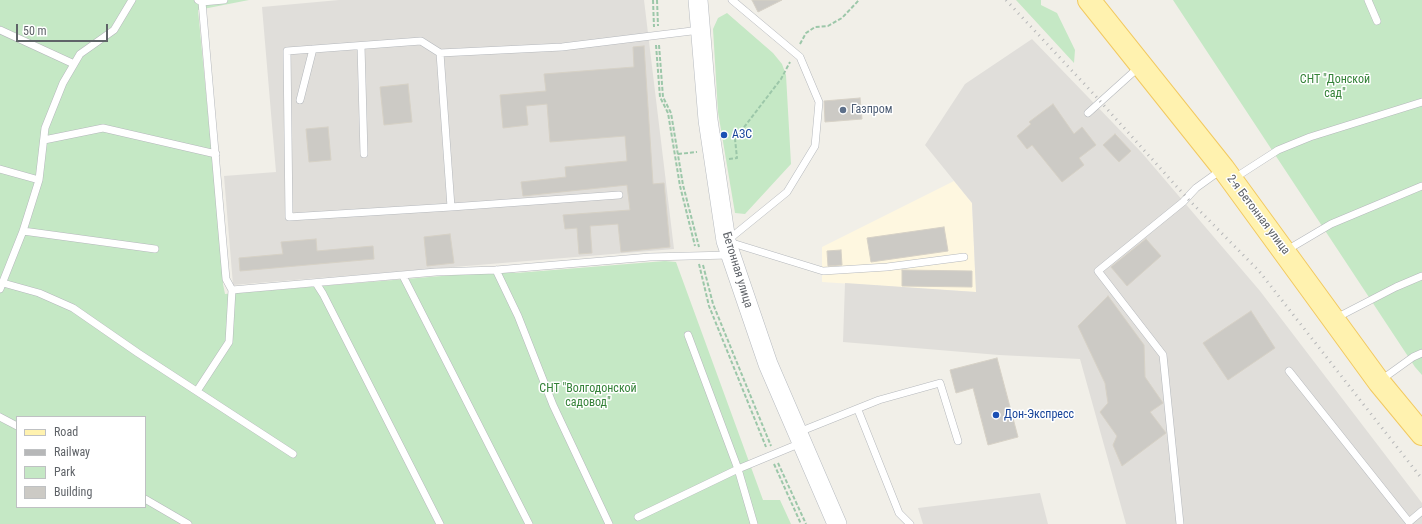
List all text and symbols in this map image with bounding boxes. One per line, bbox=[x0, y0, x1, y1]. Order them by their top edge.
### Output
scale bar bbox=[18, 16, 110, 42]
text: 50 m bbox=[23, 24, 47, 38]
park label: СНТ "Донской сад" bbox=[1300, 73, 1370, 101]
place label: Газпром bbox=[851, 103, 893, 117]
marker: Газпром bbox=[838, 105, 848, 115]
place label: АЗС bbox=[732, 128, 752, 142]
marker: АЗС bbox=[719, 130, 729, 140]
street label: 2-я Бетонная улица bbox=[1223, 172, 1293, 258]
street label: Бетонная улица bbox=[719, 230, 755, 310]
park label: СНТ "Волгодонской садовод" bbox=[539, 382, 637, 410]
place label: Дон-Экспресс bbox=[1004, 408, 1074, 422]
marker: Дон-Экспресс bbox=[991, 410, 1001, 420]
legend bbox=[16, 416, 146, 508]
text: Road bbox=[54, 425, 78, 439]
text: Railway bbox=[54, 445, 90, 459]
text: Park bbox=[54, 465, 75, 479]
text: Building bbox=[54, 485, 92, 499]

